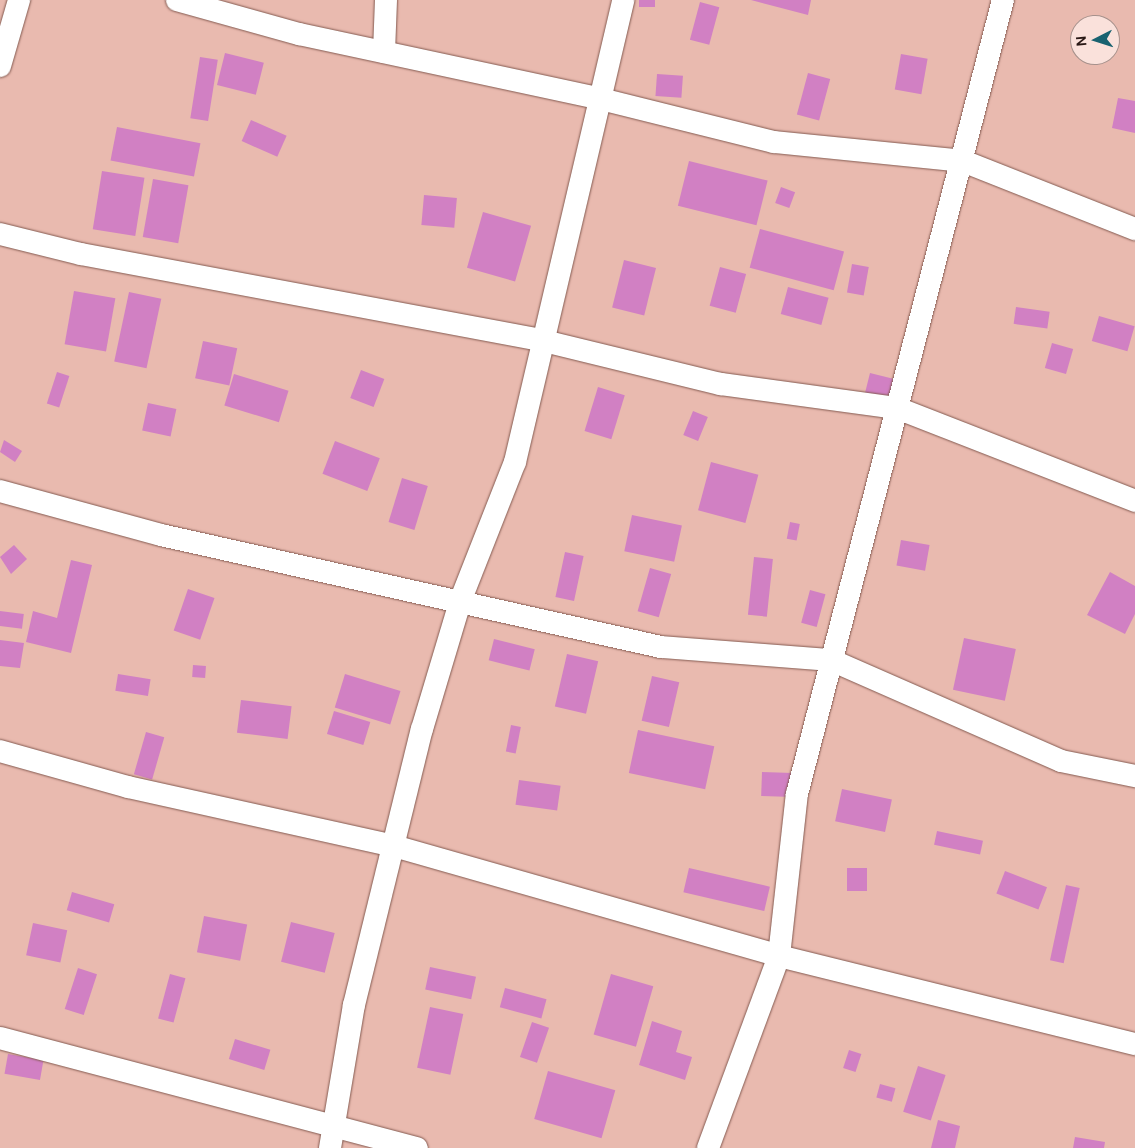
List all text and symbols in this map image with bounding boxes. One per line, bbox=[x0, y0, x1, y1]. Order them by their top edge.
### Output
north arrow bbox=[1070, 15, 1120, 65]
text: N bbox=[1072, 35, 1090, 47]

